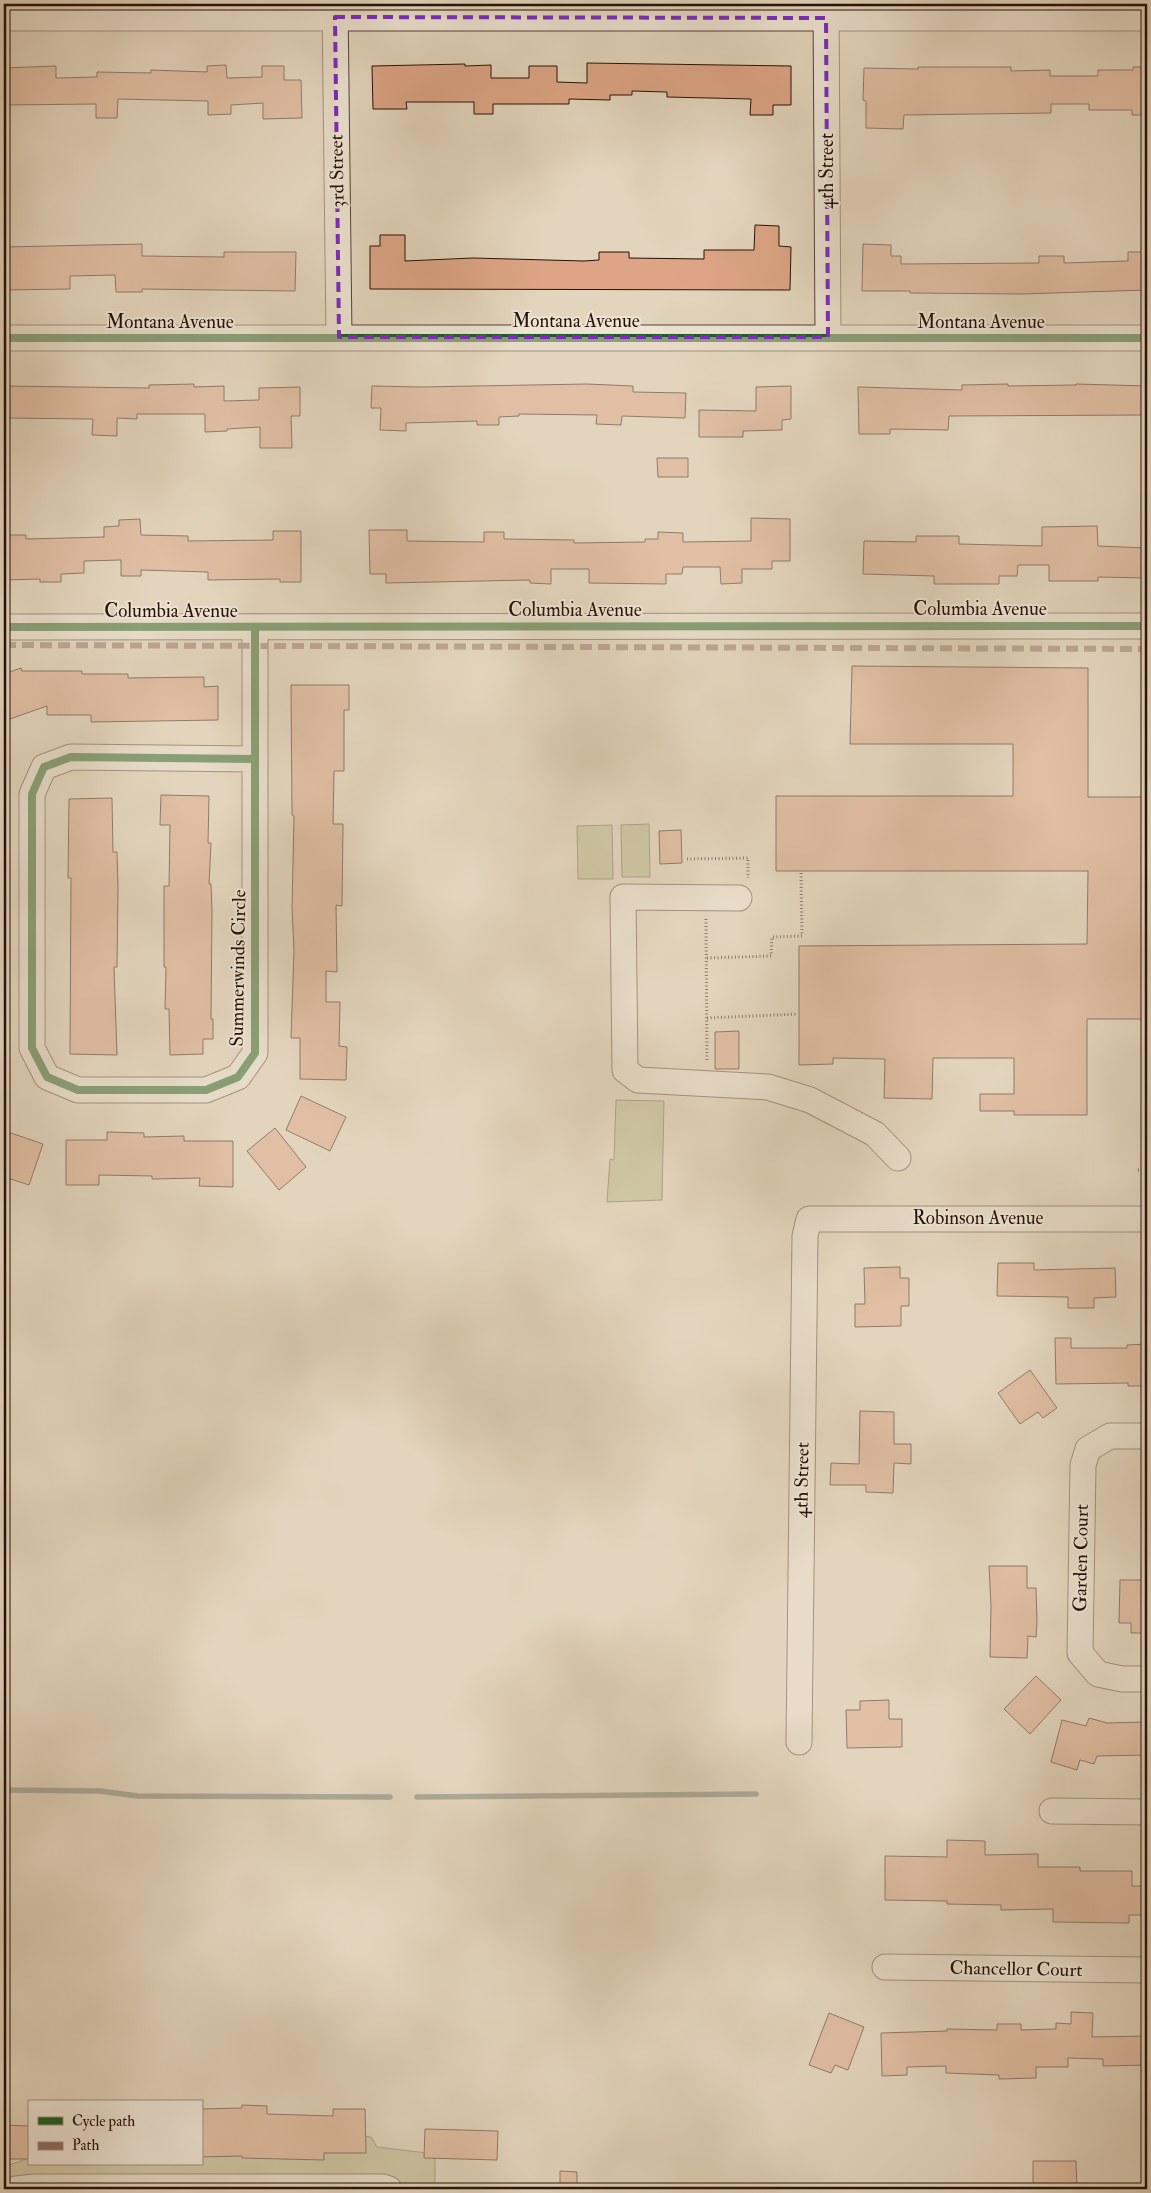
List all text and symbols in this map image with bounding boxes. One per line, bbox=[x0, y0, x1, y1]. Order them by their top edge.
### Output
street label: 4th Street bbox=[815, 133, 839, 209]
street label: 3rd Street bbox=[324, 134, 350, 208]
street label: Montana Avenue bbox=[512, 309, 640, 333]
street label: Montana Avenue bbox=[106, 310, 234, 334]
street label: Montana Avenue bbox=[917, 310, 1045, 334]
street label: Columbia Avenue bbox=[913, 597, 1047, 621]
street label: Columbia Avenue bbox=[508, 598, 642, 622]
street label: Columbia Avenue bbox=[104, 599, 238, 623]
street label: Summerwinds Circle bbox=[225, 889, 251, 1047]
street label: Robinson Avenue bbox=[912, 1206, 1044, 1230]
street label: 4th Street bbox=[789, 1442, 815, 1518]
street label: Garden Court bbox=[1068, 1504, 1094, 1612]
street label: Chancellor Court bbox=[949, 1956, 1083, 1982]
legend bbox=[28, 2100, 202, 2166]
text: Cycle path bbox=[72, 2112, 135, 2132]
text: Path bbox=[72, 2136, 99, 2155]

